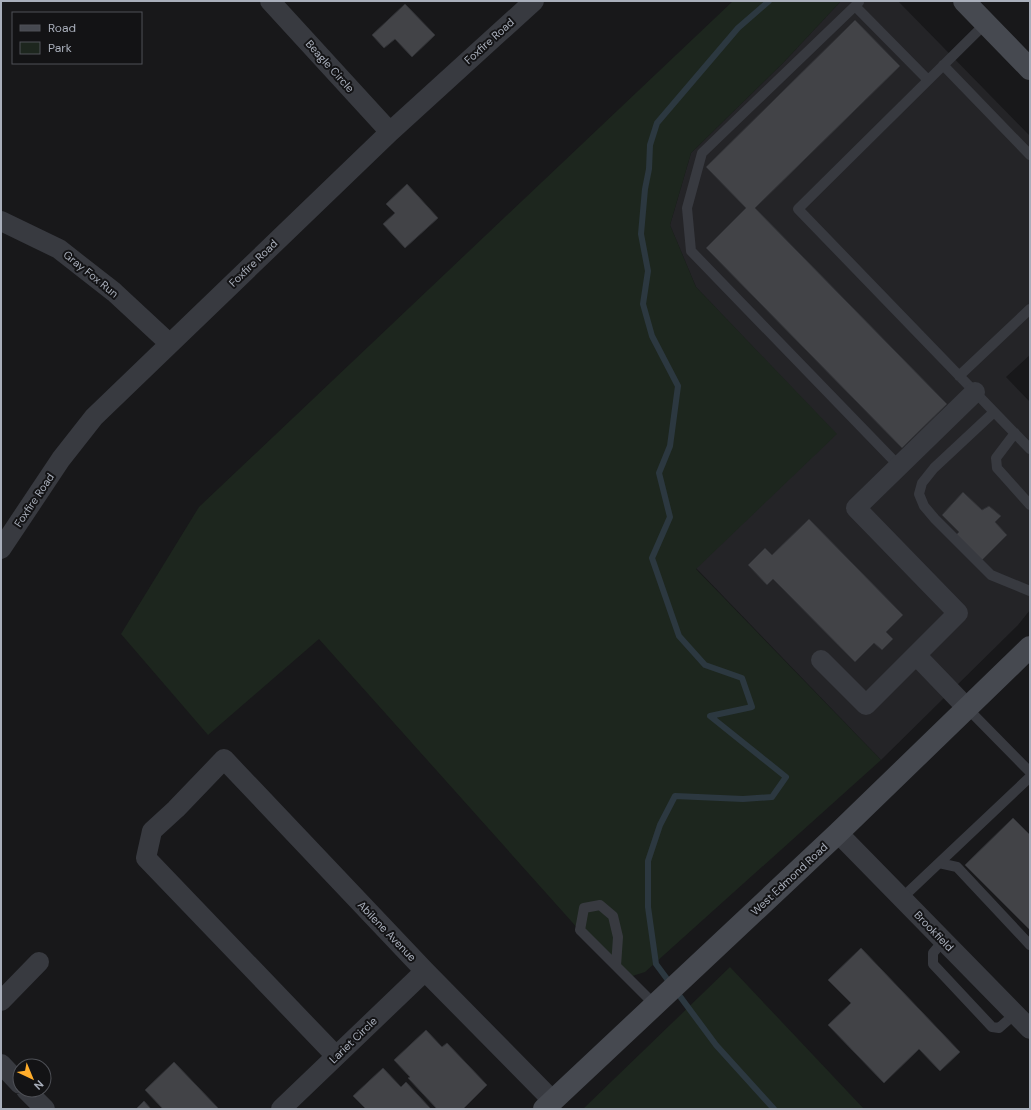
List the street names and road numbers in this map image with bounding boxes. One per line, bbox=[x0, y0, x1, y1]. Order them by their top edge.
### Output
street label: Foxfire Road bbox=[461, 15, 517, 67]
street label: Beagle Circle bbox=[303, 37, 357, 95]
street label: Foxfire Road bbox=[226, 236, 280, 290]
street label: Gray Fox Run bbox=[61, 248, 121, 300]
street label: Foxfire Road bbox=[11, 470, 57, 530]
street label: West Edmond Road bbox=[748, 840, 830, 918]
street label: Abilene Avenue bbox=[355, 898, 419, 964]
street label: Brookfield bbox=[911, 908, 957, 954]
street label: Lariet Circle bbox=[326, 1014, 380, 1066]

